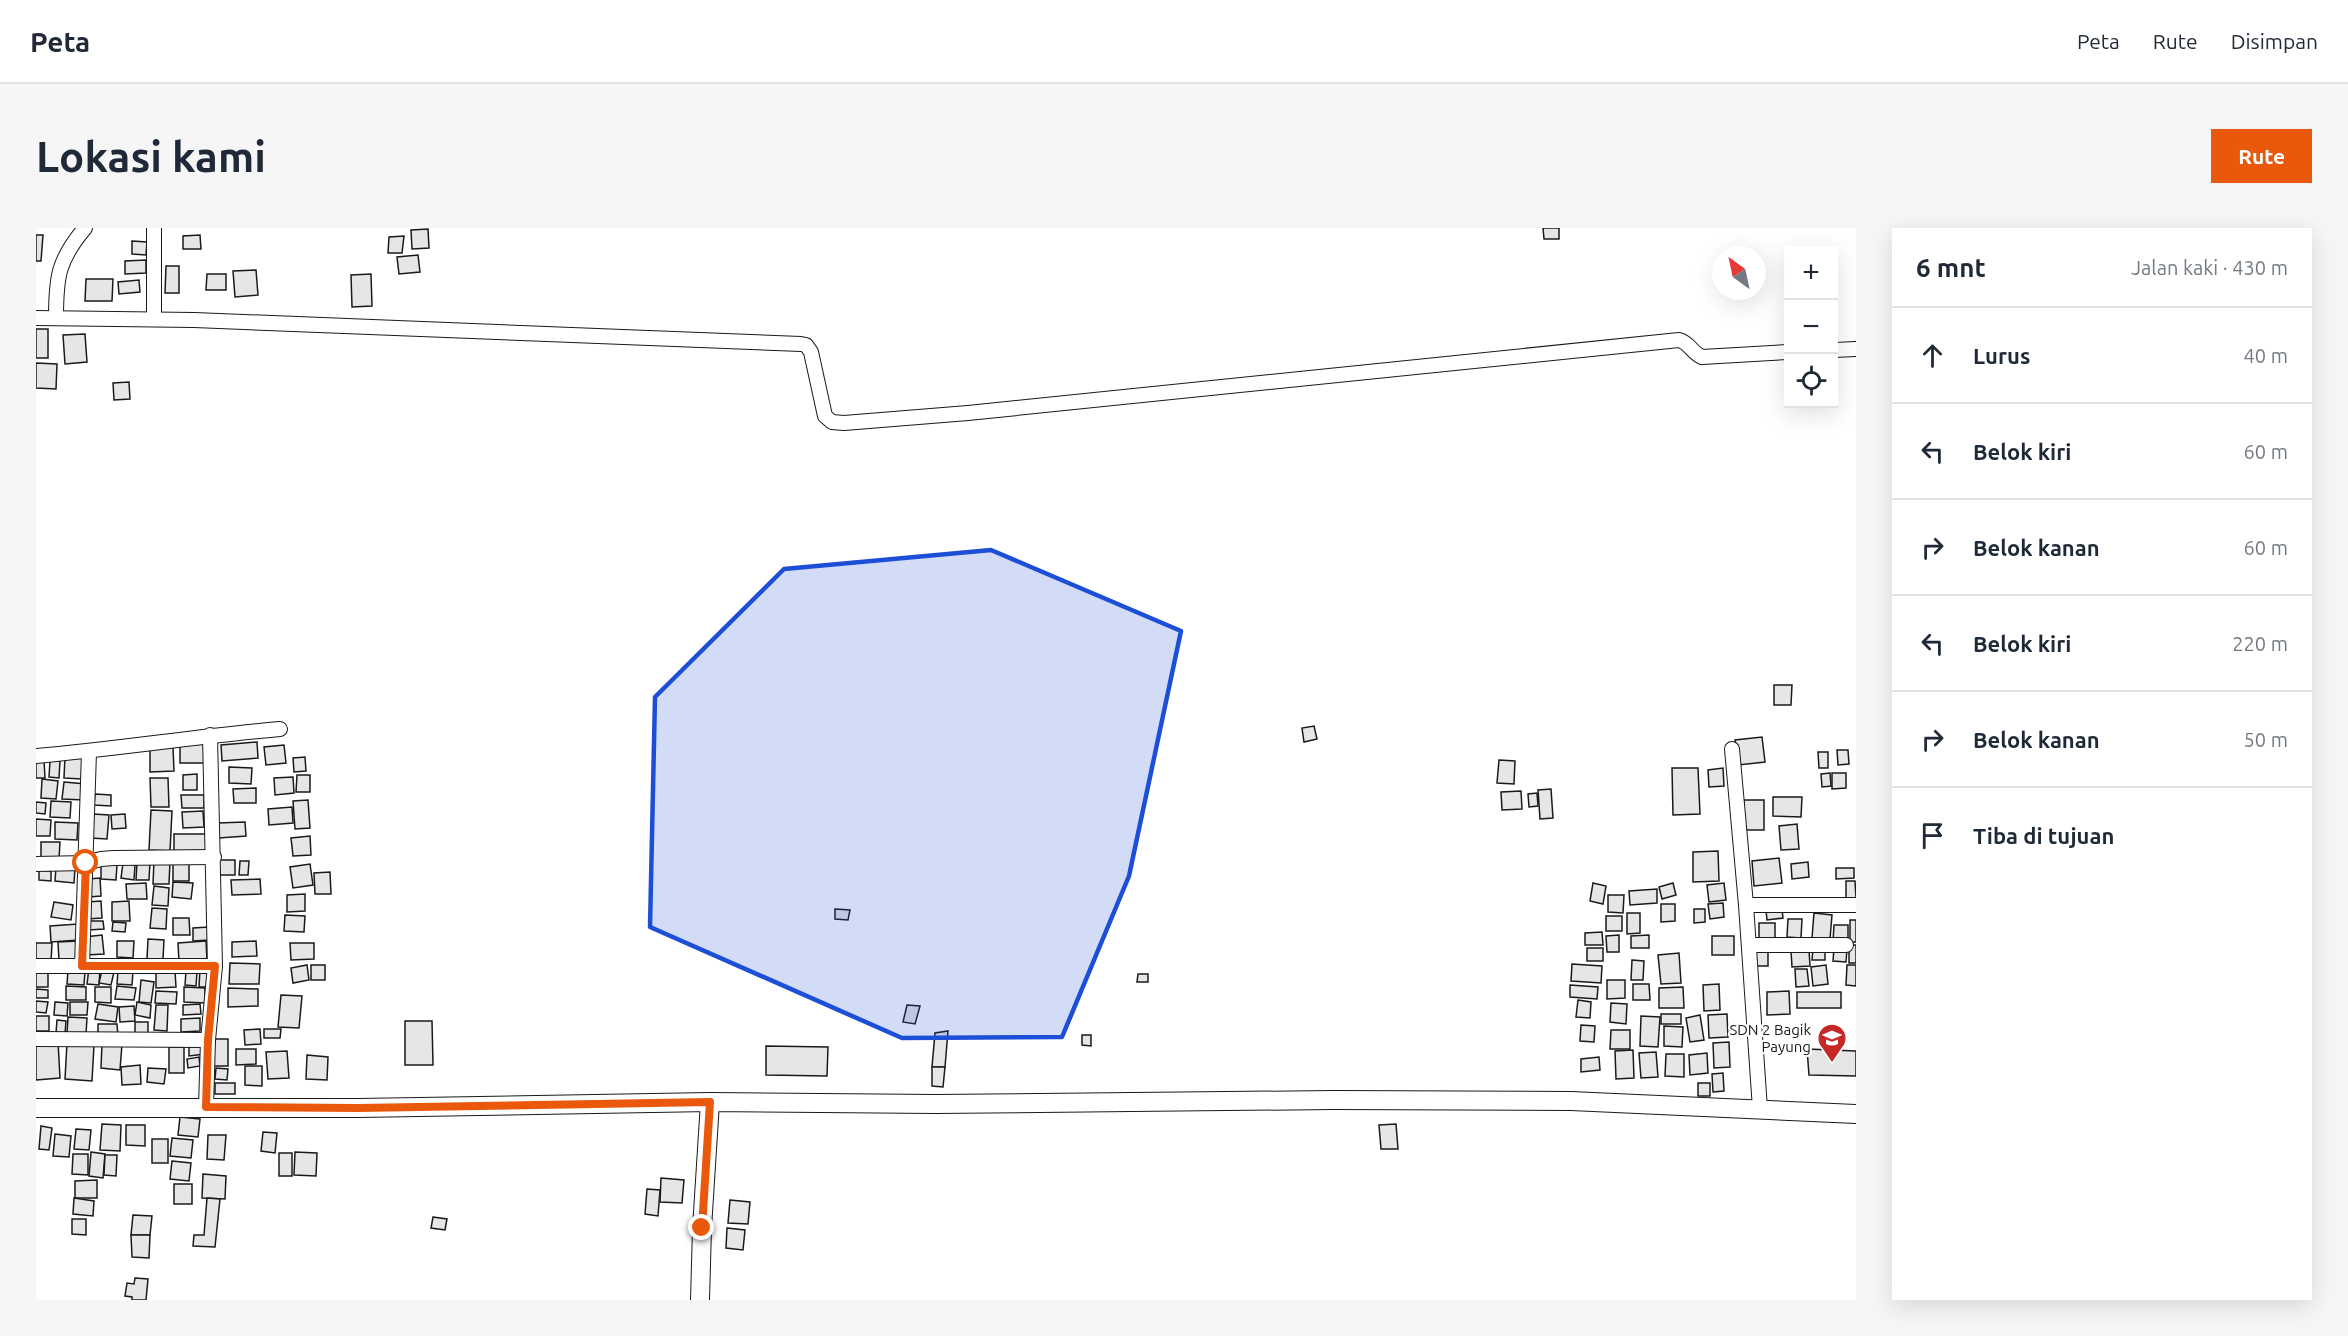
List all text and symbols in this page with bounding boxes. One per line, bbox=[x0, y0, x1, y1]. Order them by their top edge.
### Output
text: Peta bbox=[30, 26, 90, 57]
text: Peta bbox=[2077, 29, 2120, 53]
text: Rute bbox=[2153, 29, 2198, 53]
text: Disimpan bbox=[2231, 29, 2318, 53]
button: Rute bbox=[2211, 129, 2312, 183]
text: Lokasi kami bbox=[36, 133, 266, 180]
north arrow bbox=[1712, 246, 1766, 300]
map controls bbox=[1784, 246, 1838, 408]
button: + bbox=[1784, 246, 1838, 300]
text: 6 mnt bbox=[1916, 253, 1986, 282]
text: Jalan kaki · 430 m bbox=[2131, 256, 2288, 279]
button: − bbox=[1784, 300, 1838, 354]
icon: ahead bbox=[1916, 339, 1949, 372]
text: Lurus bbox=[1973, 343, 2030, 368]
text: 40 m bbox=[2244, 344, 2288, 367]
button: locate bbox=[1784, 354, 1838, 408]
icon: left bbox=[1916, 435, 1949, 468]
text: Belok kiri bbox=[1973, 439, 2071, 464]
text: 60 m bbox=[2244, 440, 2288, 463]
icon: right bbox=[1916, 531, 1949, 564]
text: Belok kanan bbox=[1973, 535, 2100, 560]
text: 60 m bbox=[2244, 536, 2288, 559]
icon: left bbox=[1916, 627, 1949, 660]
text: Belok kiri bbox=[1973, 631, 2071, 656]
text: 220 m bbox=[2232, 632, 2288, 655]
icon: right bbox=[1916, 723, 1949, 756]
text: Belok kanan bbox=[1973, 727, 2100, 752]
text: 50 m bbox=[2244, 728, 2288, 751]
icon: arrive bbox=[1916, 819, 1949, 852]
text: Tiba di tujuan bbox=[1973, 823, 2114, 848]
route start bbox=[72, 849, 98, 875]
place label: SDN 2 Bagik Payung bbox=[1729, 1021, 1811, 1055]
school or university icon: SDN 2 Bagik Payung bbox=[1816, 1022, 1848, 1064]
route end bbox=[688, 1214, 714, 1240]

